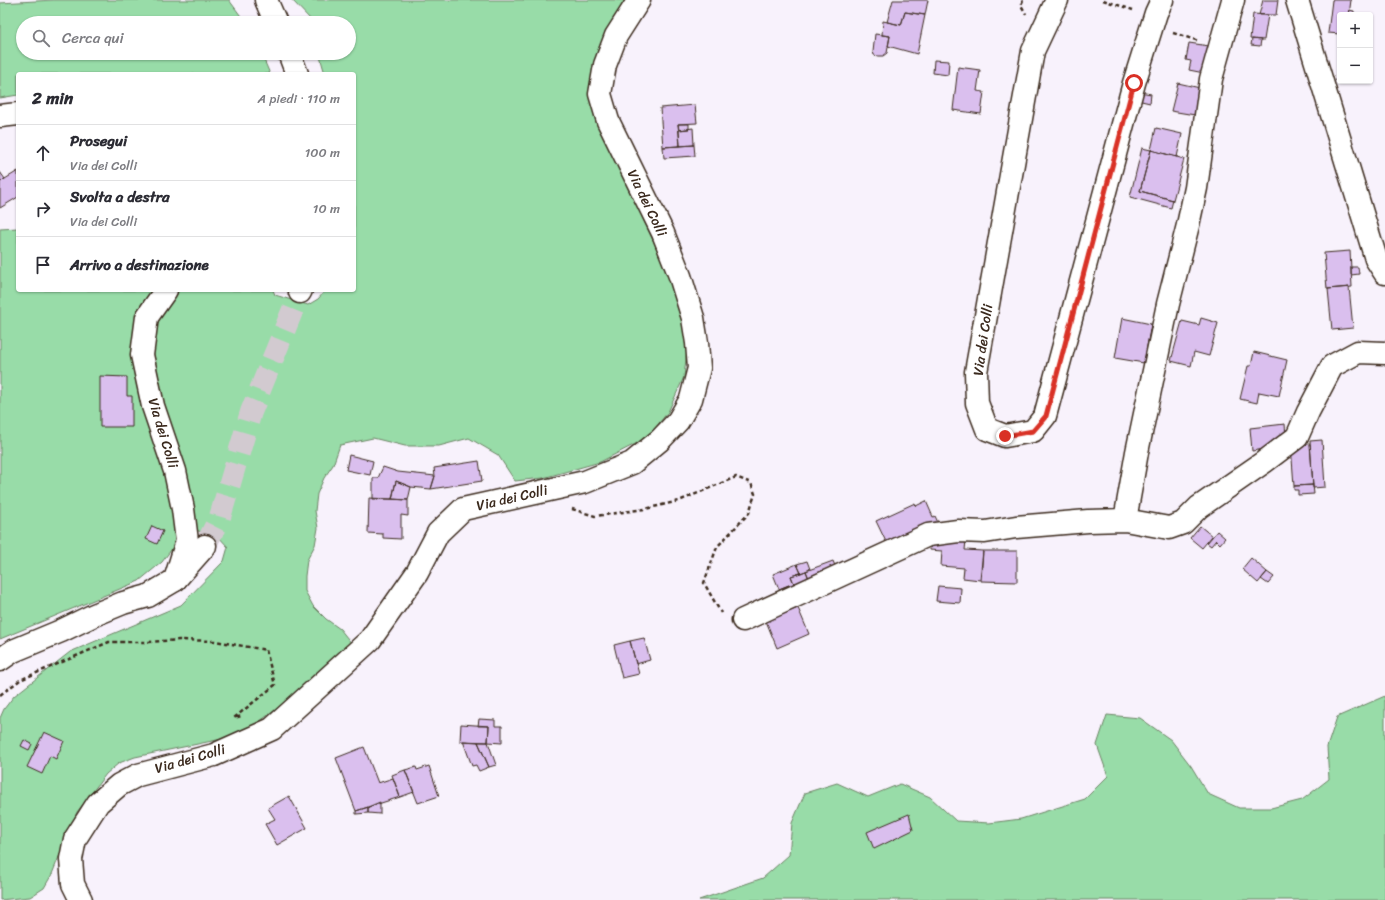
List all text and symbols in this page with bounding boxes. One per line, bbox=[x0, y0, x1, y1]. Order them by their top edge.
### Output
map controls bbox=[1337, 12, 1373, 84]
button: + bbox=[1337, 12, 1373, 48]
search box bbox=[16, 16, 356, 60]
text: Cerca qui bbox=[62, 25, 124, 51]
icon: search bbox=[30, 27, 52, 49]
button: − bbox=[1337, 48, 1373, 84]
route start bbox=[1125, 74, 1143, 92]
text: 2 min bbox=[32, 83, 73, 113]
text: A piedi · 110 m bbox=[258, 87, 340, 110]
text: Prosegui bbox=[70, 128, 127, 154]
text: 100 m bbox=[305, 141, 340, 164]
icon: ahead bbox=[32, 142, 54, 164]
text: Via dei Colli bbox=[70, 154, 137, 177]
street label: Via dei Colli bbox=[620, 165, 675, 242]
text: Svolta a destra bbox=[70, 184, 169, 210]
text: 10 m bbox=[313, 197, 340, 220]
icon: right bbox=[32, 198, 54, 220]
text: Via dei Colli bbox=[70, 210, 137, 233]
text: Arrivo a destinazione bbox=[70, 252, 209, 278]
icon: arrive bbox=[32, 254, 54, 276]
street label: Via dei Colli bbox=[966, 301, 1001, 377]
street label: Via dei Colli bbox=[140, 395, 186, 472]
route end bbox=[996, 427, 1014, 445]
street label: Via dei Colli bbox=[474, 477, 551, 518]
street label: Via dei Colli bbox=[152, 737, 229, 781]

